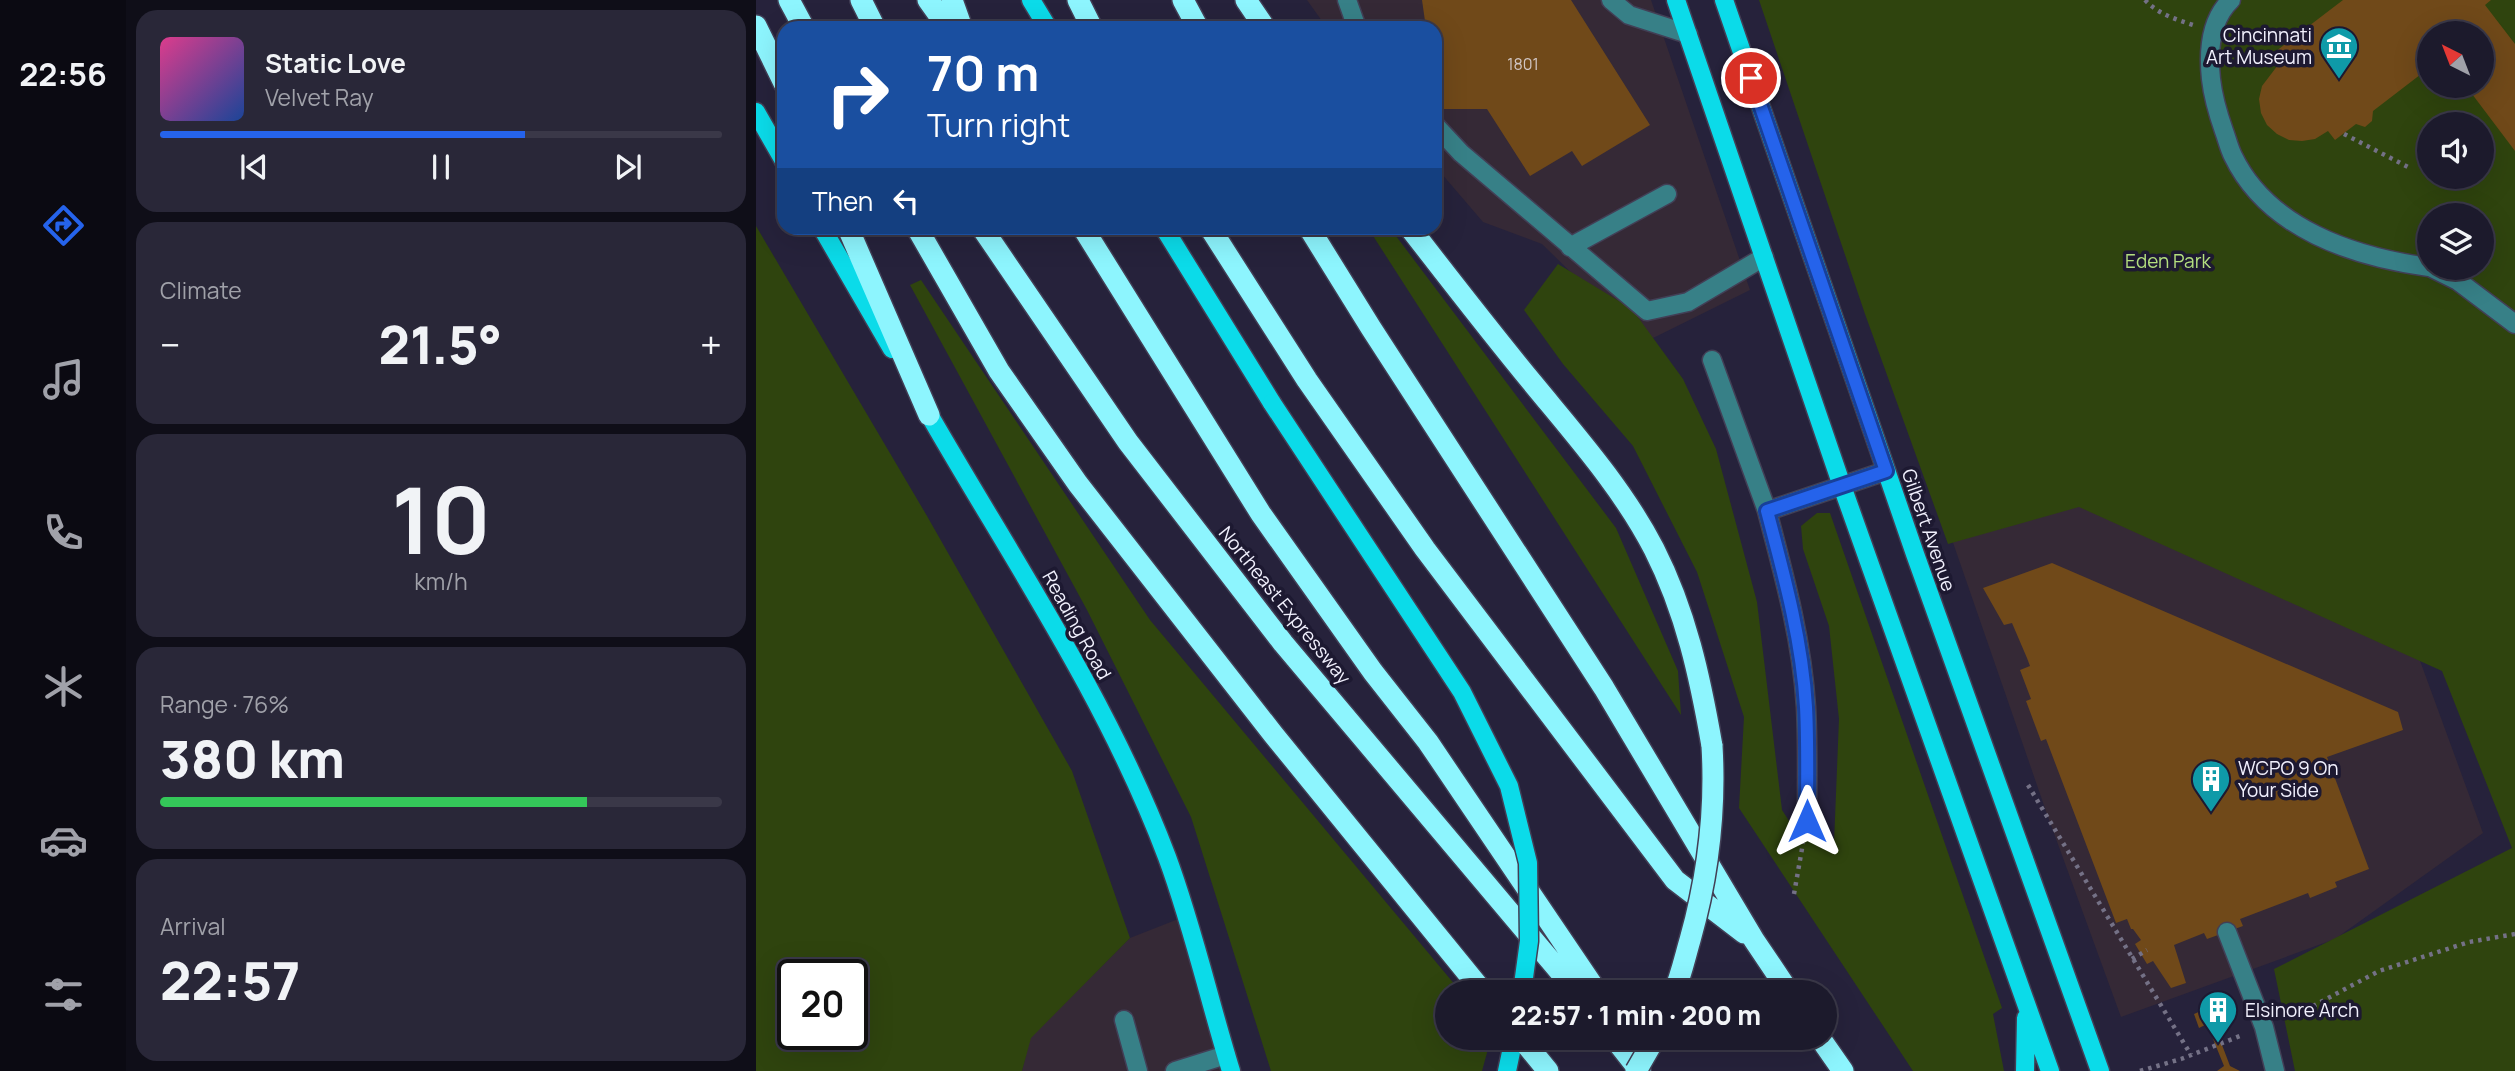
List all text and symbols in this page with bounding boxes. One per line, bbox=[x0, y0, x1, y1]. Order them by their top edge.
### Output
north arrow bbox=[2417, 21, 2494, 98]
map controls bbox=[2417, 21, 2494, 280]
place label: Cincinnati Art Museum bbox=[2206, 22, 2312, 70]
museum icon: Cincinnati Art Museum bbox=[2318, 25, 2360, 80]
text: 70 m bbox=[927, 39, 1039, 106]
text: Static Love bbox=[265, 45, 406, 81]
pin bbox=[1721, 48, 1781, 108]
icon: right bbox=[812, 49, 903, 140]
text: 22:56 bbox=[19, 52, 107, 96]
house number: 1801 bbox=[1507, 53, 1539, 75]
icon: arrive bbox=[1732, 59, 1770, 97]
text: Velvet Ray bbox=[265, 81, 374, 113]
text: Turn right bbox=[927, 103, 1070, 147]
button: sound bbox=[2417, 112, 2494, 189]
icon: previous bbox=[235, 148, 273, 186]
icon: pause bbox=[422, 148, 460, 186]
icon: next bbox=[609, 148, 647, 186]
icon: left bbox=[887, 182, 925, 220]
text: Then bbox=[812, 183, 873, 219]
icon: directions bbox=[39, 201, 88, 250]
button: layers bbox=[2417, 203, 2494, 280]
park label: Eden Park bbox=[2125, 248, 2212, 274]
text: Climate bbox=[160, 274, 242, 306]
text: 21.5° bbox=[379, 309, 502, 380]
text: − bbox=[160, 318, 181, 370]
text: + bbox=[700, 318, 722, 370]
icon: music bbox=[39, 355, 88, 404]
text: 10 bbox=[391, 457, 491, 581]
street label: Gilbert Avenue bbox=[1896, 465, 1962, 595]
icon: phone bbox=[39, 508, 88, 557]
street label: Northeast Expressway bbox=[1213, 521, 1357, 689]
text: km/h bbox=[414, 565, 468, 597]
street label: Reading Road bbox=[1036, 566, 1118, 684]
icon: climate bbox=[39, 662, 88, 711]
text: Range · 76% bbox=[160, 688, 289, 720]
text: 380 km bbox=[160, 723, 345, 794]
place label: WCPO 9 On Your Side bbox=[2238, 755, 2339, 803]
building icon: WCPO 9 On Your Side bbox=[2190, 758, 2232, 813]
position arrow bbox=[1770, 784, 1844, 858]
icon: car bbox=[39, 816, 88, 865]
text: Arrival bbox=[160, 910, 226, 942]
text: 22:57 bbox=[160, 945, 300, 1016]
speed limit sign: 20 bbox=[777, 959, 868, 1050]
icon: filters bbox=[39, 970, 88, 1019]
building icon: Elsinore Arch bbox=[2197, 989, 2239, 1044]
text: 22:57 · 1 min · 200 m bbox=[1511, 997, 1761, 1033]
place label: Elsinore Arch bbox=[2245, 997, 2359, 1023]

